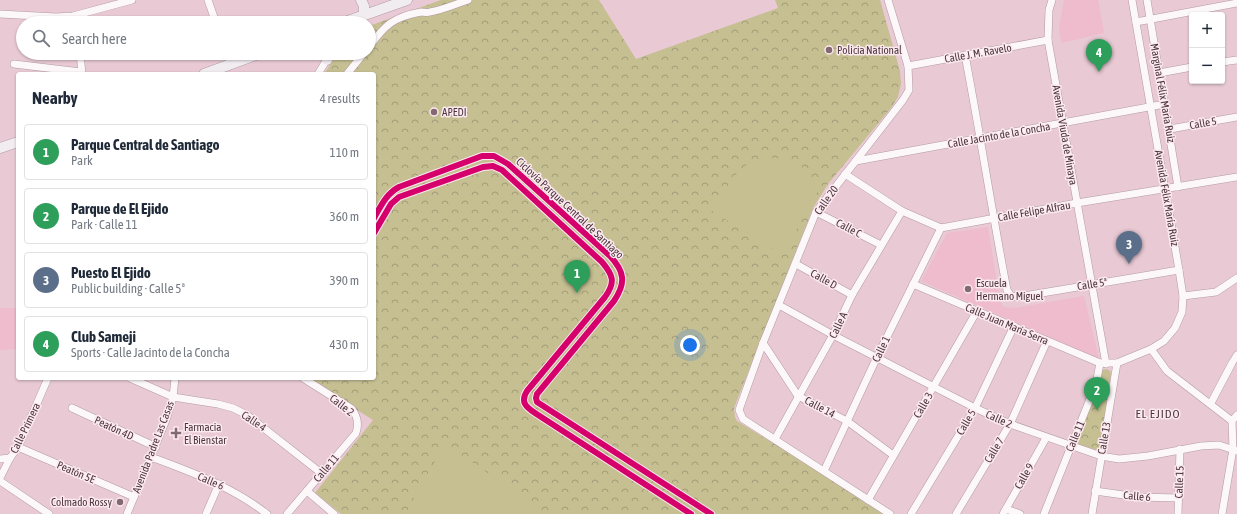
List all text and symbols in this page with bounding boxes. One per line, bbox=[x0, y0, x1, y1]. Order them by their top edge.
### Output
map controls bbox=[1189, 12, 1225, 84]
button: + bbox=[1189, 12, 1225, 48]
search box bbox=[16, 16, 376, 60]
icon: search bbox=[30, 27, 52, 49]
text: Search here bbox=[62, 30, 127, 47]
pin: 4 bbox=[1086, 39, 1112, 72]
street label: Calle J. M. Ravelo bbox=[944, 41, 1012, 65]
street label: Marginal Félix María Ruiz bbox=[1148, 43, 1178, 143]
place label: Policia National bbox=[837, 44, 902, 56]
marker: Policia National bbox=[824, 45, 834, 55]
button: − bbox=[1189, 48, 1225, 84]
street label: Avenida Viuda de Minaya bbox=[1050, 84, 1080, 186]
text: Nearby bbox=[32, 88, 78, 108]
text: 4 results bbox=[320, 91, 360, 106]
place label: APEDI bbox=[442, 106, 466, 118]
marker: APEDI bbox=[429, 107, 439, 117]
street label: Calle 5 bbox=[1188, 115, 1218, 131]
street label: Calle Jacinto de la Concha bbox=[947, 120, 1051, 150]
text: Parque Central de Santiago bbox=[71, 136, 219, 153]
text: 1 bbox=[43, 145, 49, 160]
text: 110 m bbox=[330, 145, 359, 160]
street label: Avenida Félix María Ruiz bbox=[1153, 149, 1181, 247]
text: Park bbox=[71, 153, 93, 168]
street label: Ciclovía Parque Central de Santiago bbox=[514, 155, 626, 261]
street label: Calle 20 bbox=[812, 183, 840, 217]
street label: Calle Felipe Alfrau bbox=[997, 199, 1071, 223]
text: Parque de El Ejido bbox=[71, 200, 169, 217]
text: 2 bbox=[43, 209, 49, 224]
text: 360 m bbox=[330, 209, 359, 224]
street label: Calle C bbox=[834, 216, 864, 240]
text: Park · Calle 11 bbox=[71, 217, 138, 232]
pin: 3 bbox=[1116, 231, 1142, 264]
pin: 1 bbox=[564, 260, 590, 293]
text: Puesto El Ejido bbox=[71, 264, 151, 281]
street label: Calle D bbox=[809, 267, 839, 291]
text: 3 bbox=[43, 273, 49, 288]
text: 390 m bbox=[330, 273, 359, 288]
street label: Calle 5ª bbox=[1076, 276, 1108, 292]
place label: Escuela Hermano Miguel bbox=[976, 277, 1044, 302]
text: Public building · Calle 5ª bbox=[71, 281, 185, 296]
marker: Escuela Hermano Miguel bbox=[963, 284, 973, 294]
street label: Calle Juan María Serra bbox=[964, 301, 1050, 347]
street label: Calle A bbox=[827, 309, 850, 340]
text: Club Sameji bbox=[71, 328, 136, 345]
street label: Calle 1 bbox=[870, 334, 892, 364]
your location bbox=[680, 335, 700, 355]
text: 4 bbox=[43, 337, 49, 352]
text: 430 m bbox=[330, 337, 359, 352]
text: Sports · Calle Jacinto de la Concha bbox=[71, 345, 230, 360]
pin: 2 bbox=[1084, 377, 1110, 410]
street label: Calle 3 bbox=[911, 390, 935, 420]
street label: Calle 2 bbox=[327, 392, 357, 418]
street label: Calle 14 bbox=[803, 394, 837, 420]
street label: Avenida Padre Las Casas bbox=[130, 399, 176, 495]
street label: Calle Primera bbox=[8, 401, 42, 455]
street label: Calle 5 bbox=[954, 407, 978, 437]
district label: EL EJIDO bbox=[1135, 407, 1181, 421]
street label: Calle 4 bbox=[239, 408, 269, 434]
street label: Calle 2 bbox=[984, 408, 1014, 430]
street label: Peatón 4D bbox=[93, 414, 135, 442]
street label: Calle 11 bbox=[1063, 419, 1087, 453]
place label: Farmacia El Bienstar bbox=[184, 421, 227, 446]
street label: Calle 13 bbox=[1095, 421, 1113, 455]
marker: Farmacia El Bienstar bbox=[171, 428, 181, 438]
street label: Calle 7 bbox=[982, 435, 1006, 465]
street label: Calle 11 bbox=[311, 452, 341, 484]
street label: Peatón 5E bbox=[55, 459, 97, 486]
street label: Calle 9 bbox=[1012, 461, 1036, 491]
street label: Calle 15 bbox=[1172, 465, 1186, 499]
street label: Calle 6 bbox=[196, 470, 226, 492]
street label: Calle 6 bbox=[1123, 489, 1151, 503]
place label: Colmado Rossy bbox=[51, 496, 112, 508]
marker: Colmado Rossy bbox=[115, 497, 125, 507]

